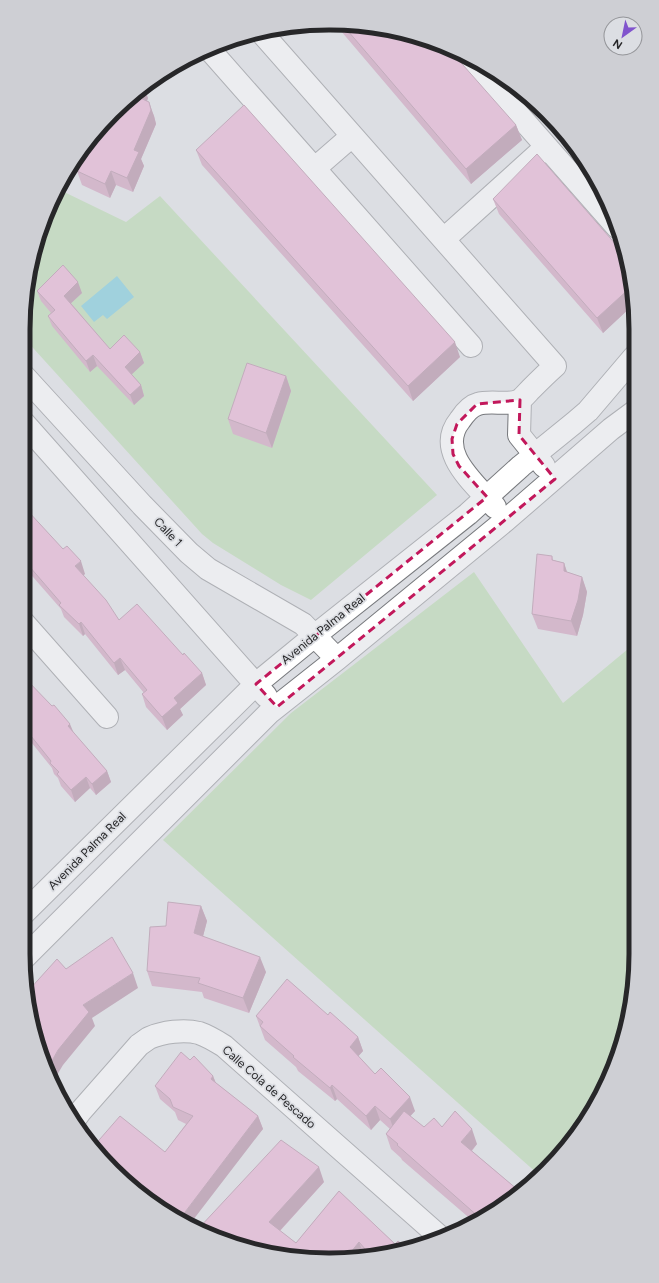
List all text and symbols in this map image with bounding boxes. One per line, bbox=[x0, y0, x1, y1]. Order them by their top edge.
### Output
north arrow bbox=[603, 16, 643, 56]
text: N bbox=[611, 36, 625, 52]
street label: Calle 1 bbox=[151, 515, 185, 549]
street label: Avenida Palma Real bbox=[278, 591, 368, 667]
street label: Avenida Palma Real bbox=[45, 809, 129, 893]
street label: Calle Cola de Pescado bbox=[219, 1043, 319, 1131]

